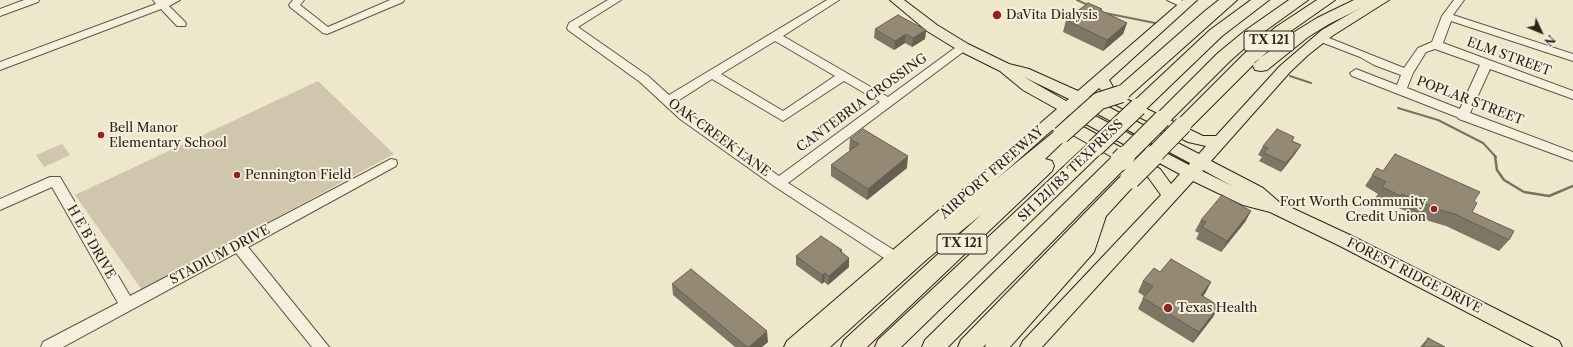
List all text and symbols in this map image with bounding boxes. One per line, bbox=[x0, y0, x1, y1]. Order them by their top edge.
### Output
place label: DaVita Dialysis bbox=[1006, 7, 1098, 23]
marker: DaVita Dialysis bbox=[991, 9, 1003, 21]
north arrow bbox=[1521, 12, 1561, 52]
road number: TX 121 bbox=[1244, 31, 1294, 51]
text: N bbox=[1541, 32, 1558, 49]
street label: ELM STREET bbox=[1465, 34, 1553, 80]
street label: CANTEBRIA CROSSING bbox=[794, 50, 930, 156]
street label: POPLAR STREET bbox=[1414, 73, 1526, 129]
street label: OAK CREEK LANE bbox=[665, 96, 773, 180]
street label: SH 121/183 TEXPRESS bbox=[1015, 117, 1127, 225]
place label: Bell Manor Elementary School bbox=[109, 120, 227, 151]
street label: AIRPORT FREEWAY bbox=[937, 124, 1047, 222]
marker: Bell Manor Elementary School bbox=[96, 130, 106, 140]
place label: Pennington Field bbox=[245, 167, 351, 183]
marker: Pennington Field bbox=[232, 170, 242, 180]
place label: Fort Worth Community Credit Union bbox=[1280, 194, 1426, 225]
street label: H E B DRIVE bbox=[64, 202, 118, 282]
marker: Fort Worth Community Credit Union bbox=[1429, 204, 1439, 214]
street label: STADIUM DRIVE bbox=[167, 222, 273, 288]
road number: TX 121 bbox=[937, 234, 987, 254]
street label: FOREST RIDGE DRIVE bbox=[1344, 235, 1484, 317]
place label: Texas Health bbox=[1177, 300, 1257, 316]
marker: Texas Health bbox=[1162, 302, 1174, 314]

